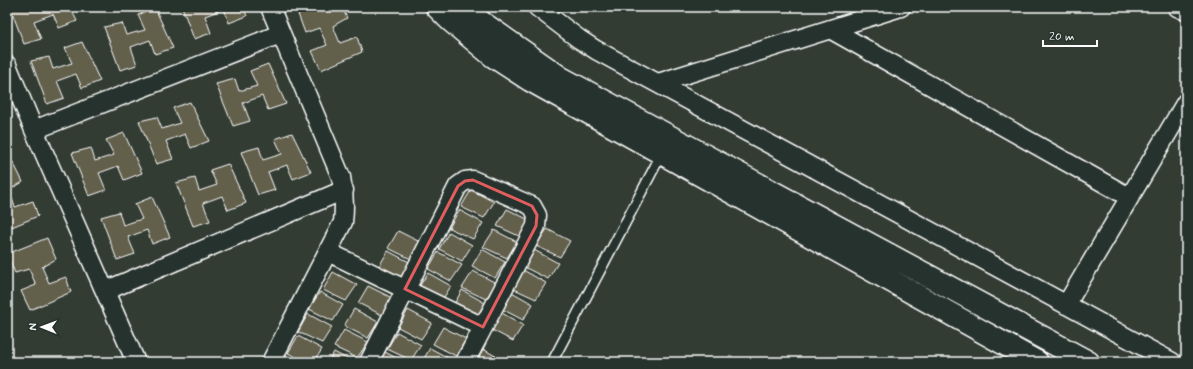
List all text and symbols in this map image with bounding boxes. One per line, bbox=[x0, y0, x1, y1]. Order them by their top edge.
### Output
scale bar bbox=[1043, 22, 1097, 48]
text: 20 m bbox=[1049, 29, 1075, 45]
north arrow bbox=[22, 307, 62, 347]
text: N bbox=[26, 323, 40, 331]

